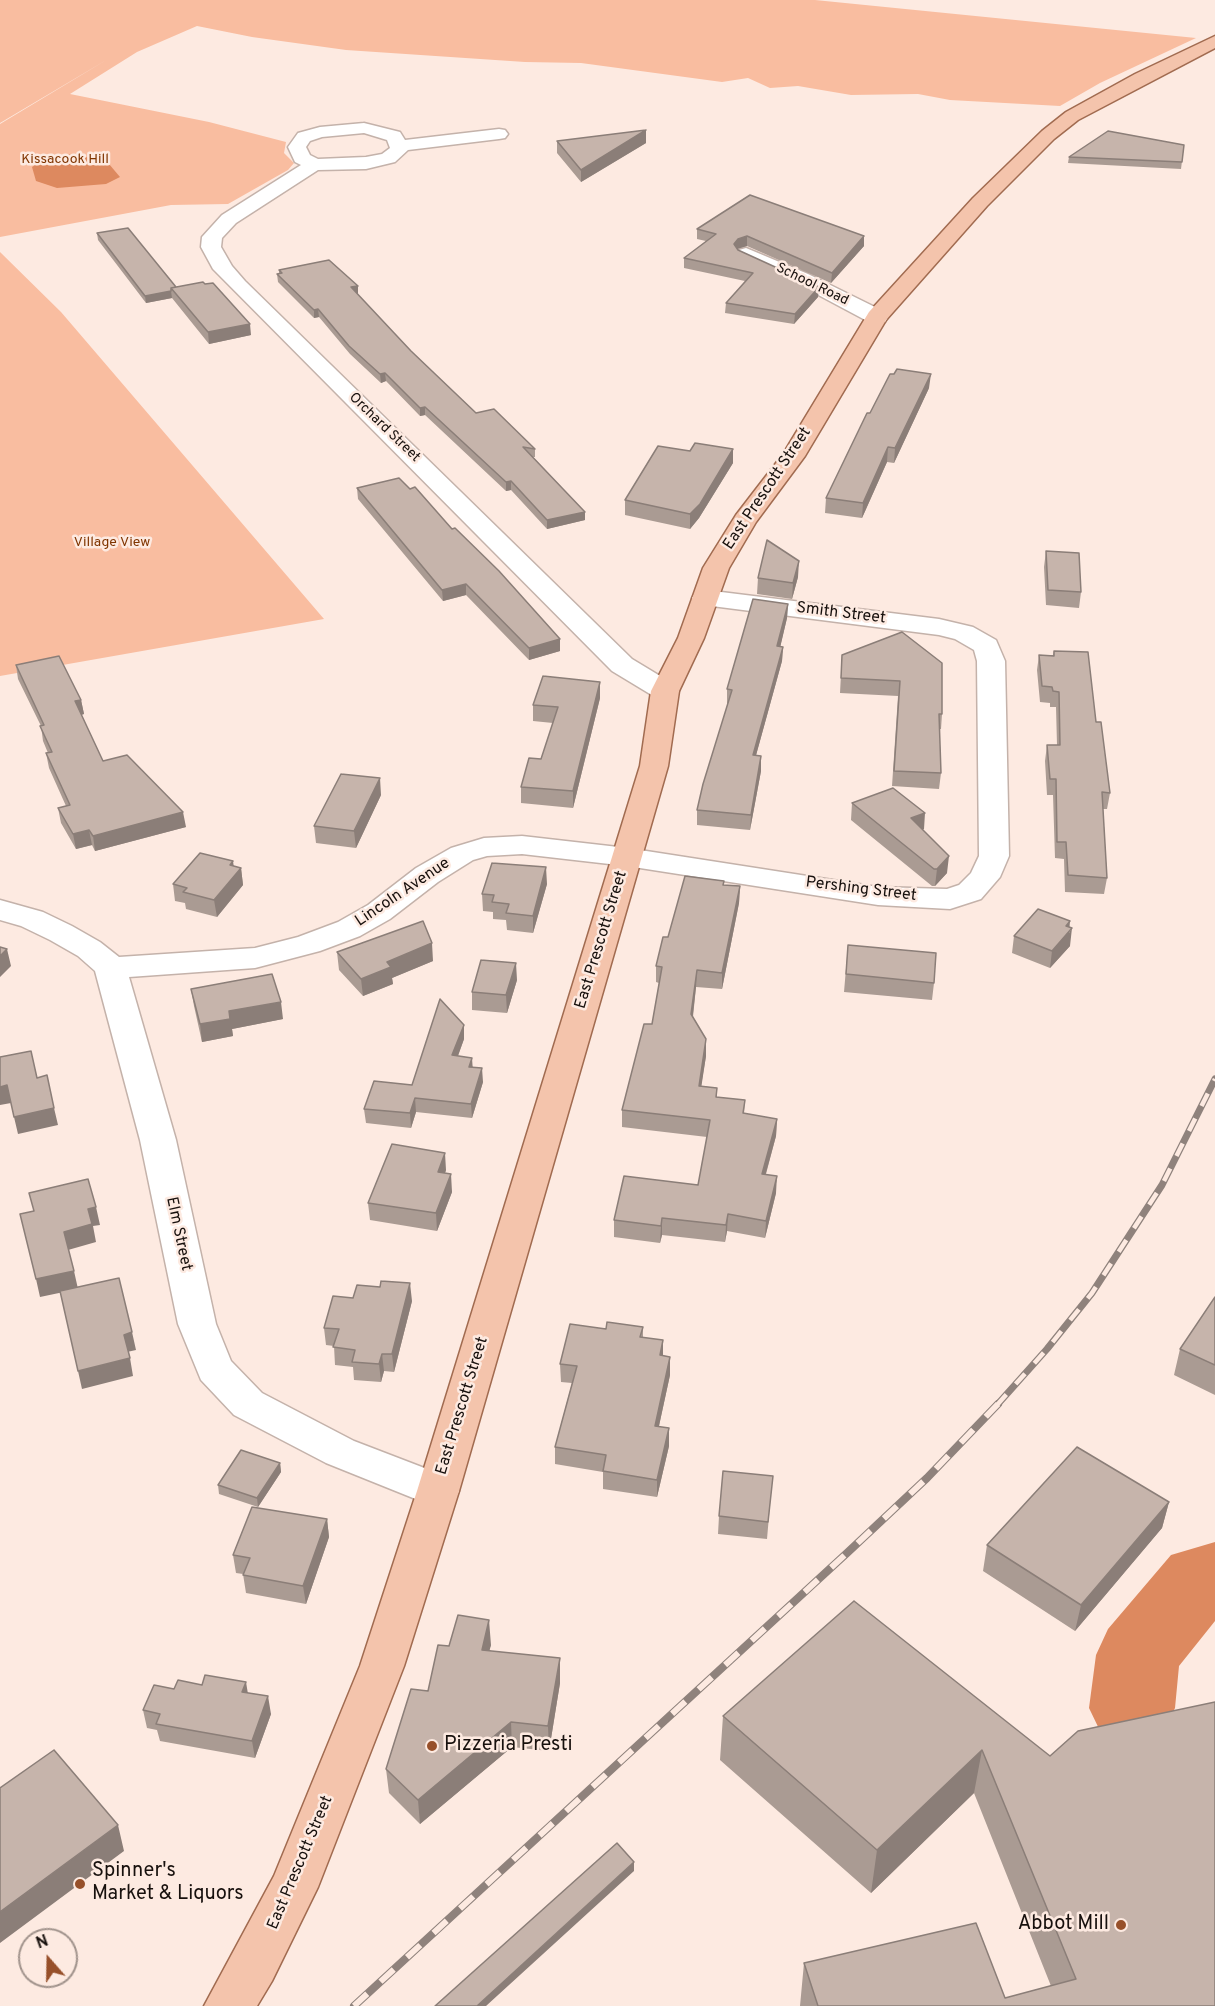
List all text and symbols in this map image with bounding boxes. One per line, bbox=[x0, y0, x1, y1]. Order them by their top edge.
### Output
park label: Kissacook Hill bbox=[21, 152, 109, 168]
street label: School Road bbox=[773, 260, 851, 310]
street label: Orchard Street bbox=[345, 390, 423, 466]
street label: East Prescott Street bbox=[720, 424, 816, 554]
park label: Village View bbox=[74, 535, 150, 551]
street label: Smith Street bbox=[795, 599, 887, 629]
street label: Lincoln Avenue bbox=[352, 854, 454, 932]
street label: East Prescott Street bbox=[572, 869, 632, 1011]
street label: Pershing Street bbox=[804, 874, 918, 906]
street label: Elm Street bbox=[161, 1195, 195, 1273]
street label: East Prescott Street bbox=[433, 1335, 493, 1477]
place label: Pizzeria Presti bbox=[444, 1734, 572, 1758]
marker: Pizzeria Presti bbox=[425, 1739, 439, 1753]
street label: East Prescott Street bbox=[264, 1793, 338, 1933]
place label: Spinner's Market & Liquors bbox=[92, 1860, 244, 1907]
marker: Spinner's Market & Liquors bbox=[73, 1877, 87, 1891]
place label: Abbot Mill bbox=[1018, 1913, 1109, 1937]
marker: Abbot Mill bbox=[1114, 1918, 1128, 1932]
north arrow bbox=[18, 1928, 78, 1988]
text: N bbox=[34, 1932, 51, 1954]

